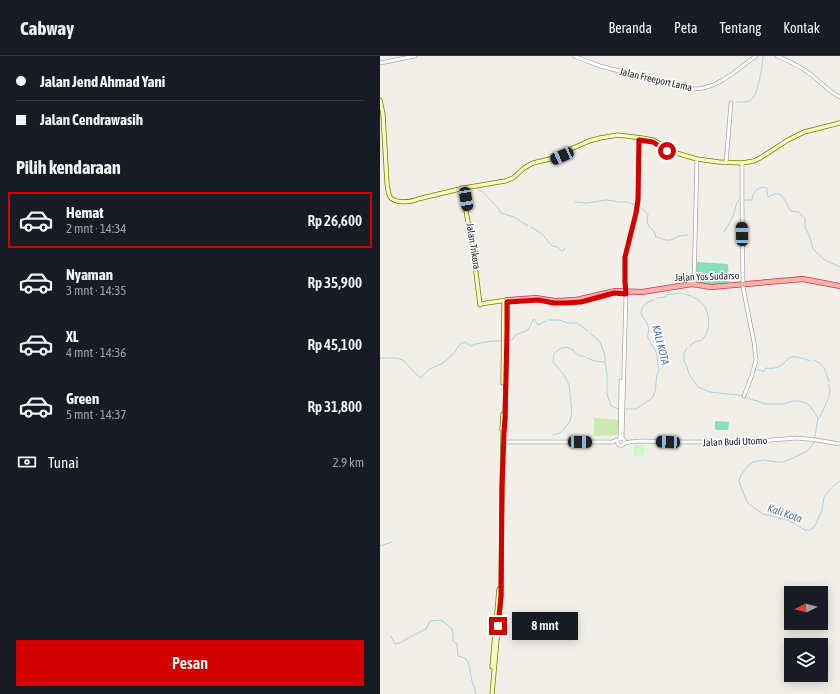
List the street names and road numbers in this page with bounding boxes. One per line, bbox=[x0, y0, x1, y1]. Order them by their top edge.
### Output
street label: Jalan Freeport Lama bbox=[619, 66, 694, 93]
street label: Jalan Trikora bbox=[464, 222, 483, 270]
street label: Jalan Yos Sudarso bbox=[675, 270, 740, 283]
street label: Jalan Budi Utomo bbox=[703, 435, 768, 448]

